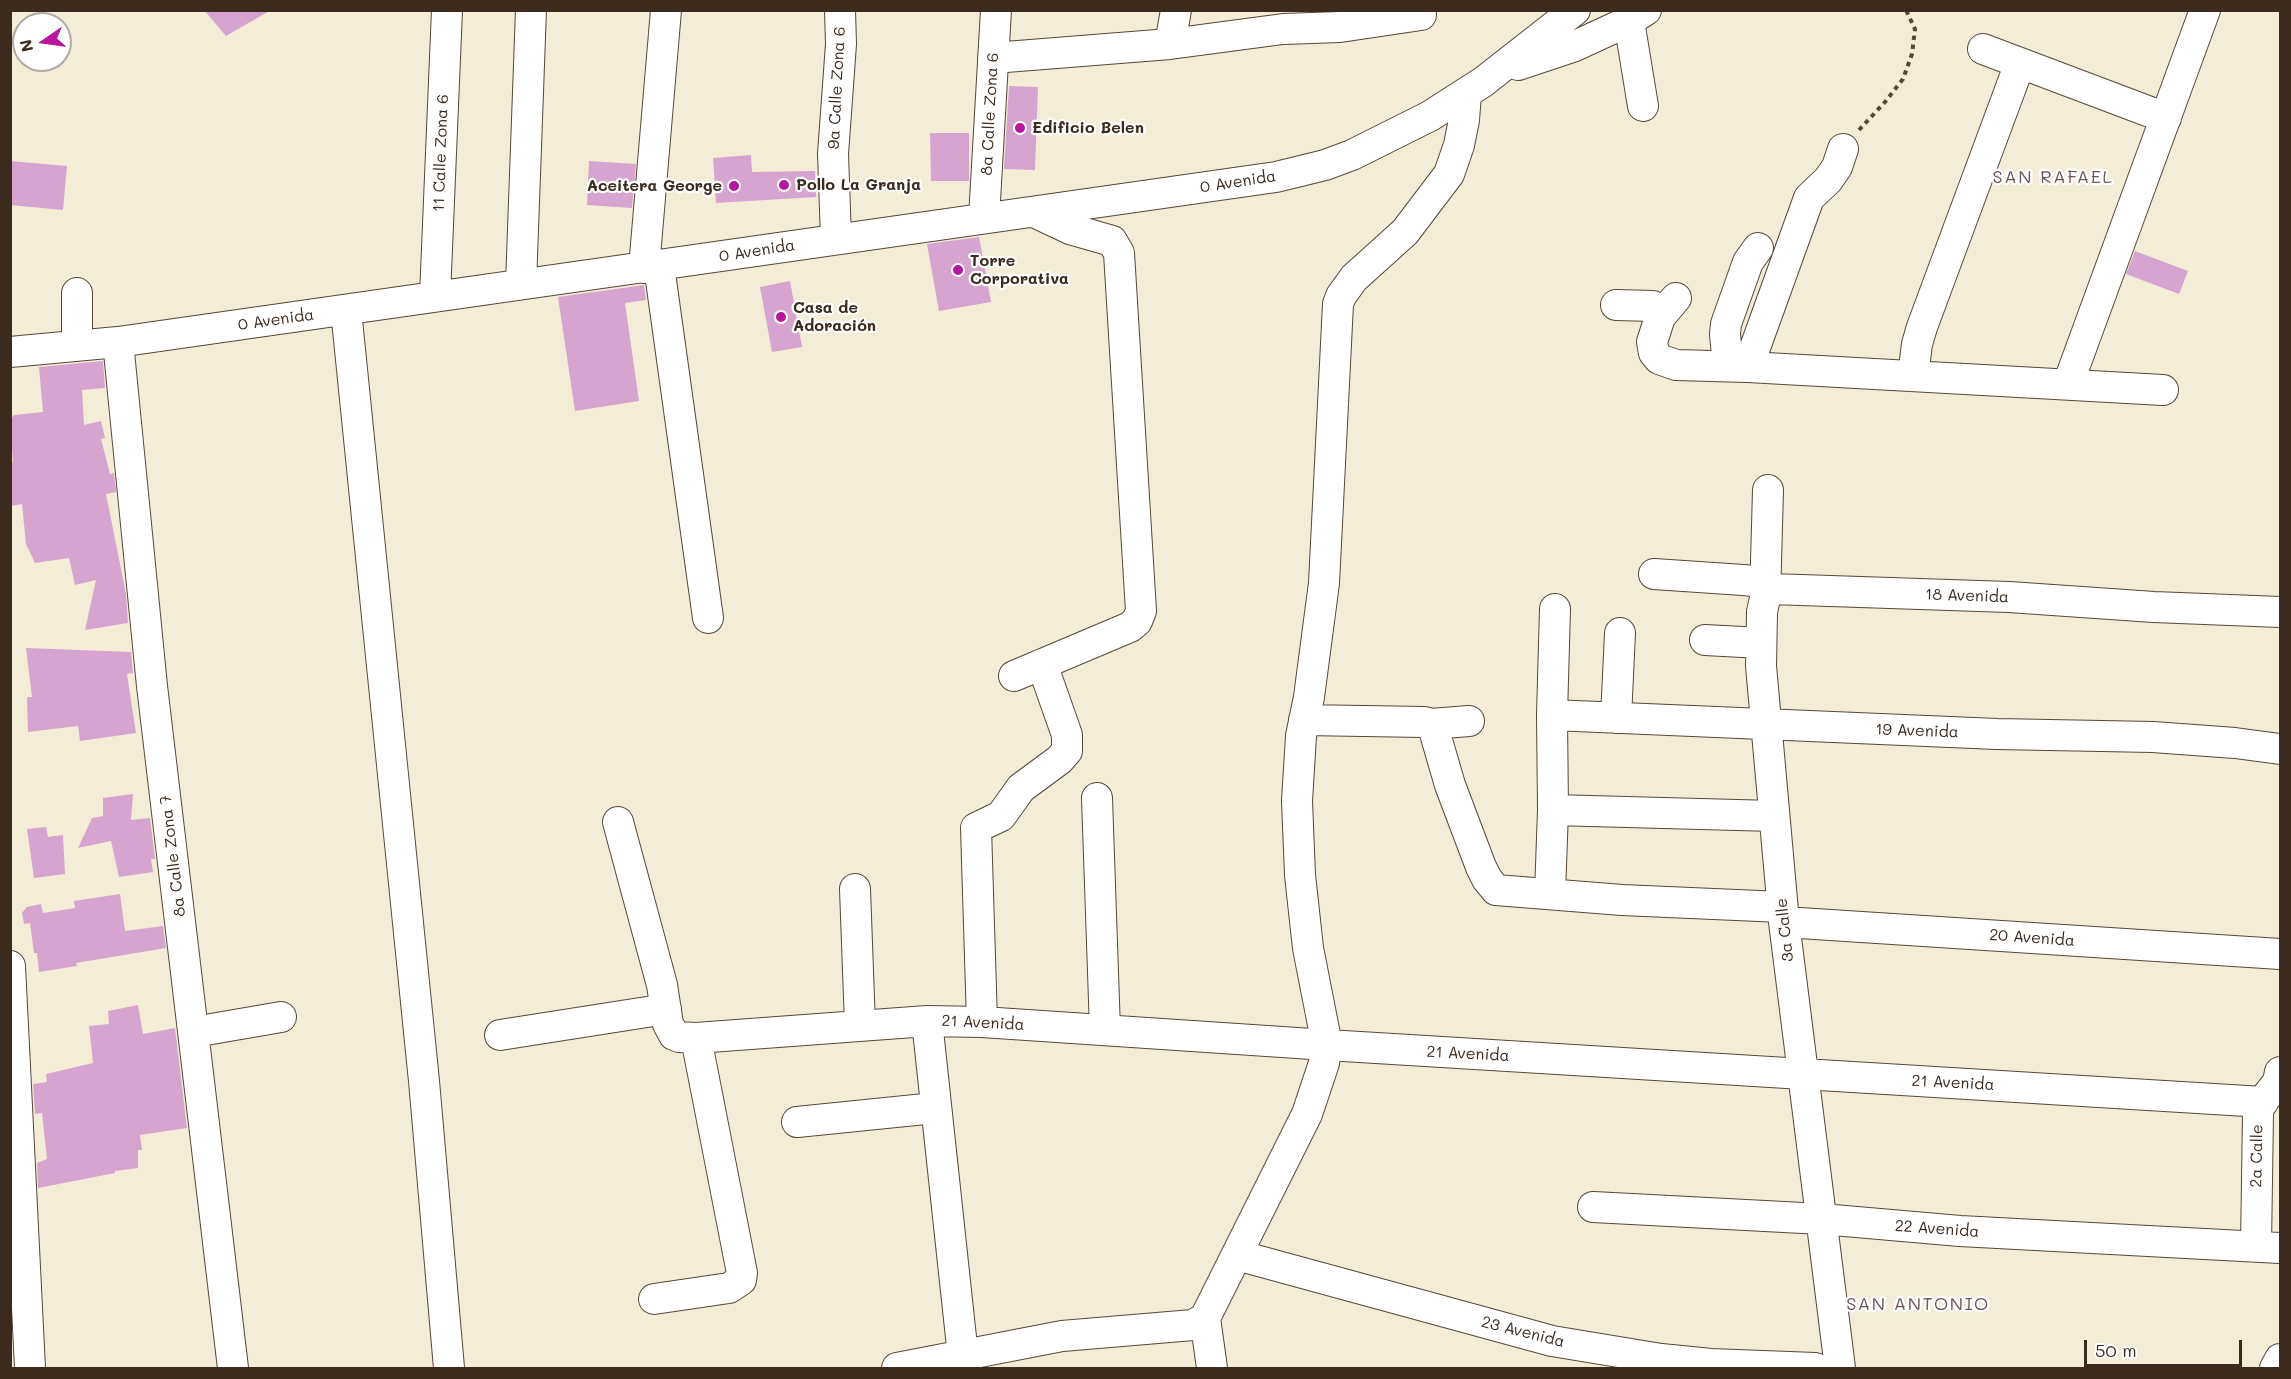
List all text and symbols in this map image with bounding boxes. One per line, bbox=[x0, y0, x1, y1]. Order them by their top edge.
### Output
north arrow bbox=[12, 12, 72, 72]
street label: 9a Calle Zona 6 bbox=[824, 26, 850, 150]
text: N bbox=[14, 37, 38, 54]
street label: 8a Calle Zona 6 bbox=[977, 52, 1003, 176]
street label: 11 Calle Zona 6 bbox=[429, 94, 453, 212]
place label: Edificio Belen bbox=[1032, 118, 1144, 138]
marker: Edificio Belen bbox=[1013, 121, 1027, 135]
district label: SAN RAFAEL bbox=[1993, 166, 2113, 188]
street label: 0 Avenida bbox=[1199, 167, 1277, 197]
place label: Pollo La Granja bbox=[796, 175, 921, 195]
place label: Aceitera George bbox=[587, 176, 722, 196]
marker: Pollo La Granja bbox=[777, 178, 791, 192]
marker: Aceitera George bbox=[727, 179, 741, 193]
street label: 0 Avenida bbox=[718, 236, 796, 266]
place label: Torre Corporativa bbox=[970, 251, 1069, 289]
marker: Torre Corporativa bbox=[951, 263, 965, 277]
place label: Casa de Adoración bbox=[793, 298, 876, 336]
street label: 0 Avenida bbox=[237, 305, 315, 335]
marker: Casa de Adoración bbox=[774, 310, 788, 324]
street label: 18 Avenida bbox=[1925, 585, 2009, 607]
street label: 19 Avenida bbox=[1875, 720, 1959, 742]
street label: 8a Calle Zona 7 bbox=[156, 794, 190, 918]
street label: 3a Calle bbox=[1772, 897, 1798, 963]
street label: 20 Avenida bbox=[1989, 925, 2075, 951]
street label: 21 Avenida bbox=[941, 1011, 1025, 1035]
street label: 21 Avenida bbox=[1426, 1042, 1510, 1066]
street label: 21 Avenida bbox=[1911, 1071, 1995, 1095]
street label: 2a Calle bbox=[2247, 1124, 2267, 1188]
street label: 22 Avenida bbox=[1894, 1216, 1980, 1242]
district label: SAN ANTONIO bbox=[1846, 1293, 1990, 1315]
street label: 23 Avenida bbox=[1479, 1312, 1567, 1352]
scale bar bbox=[2087, 1328, 2244, 1366]
text: 50 m bbox=[2095, 1338, 2137, 1362]

